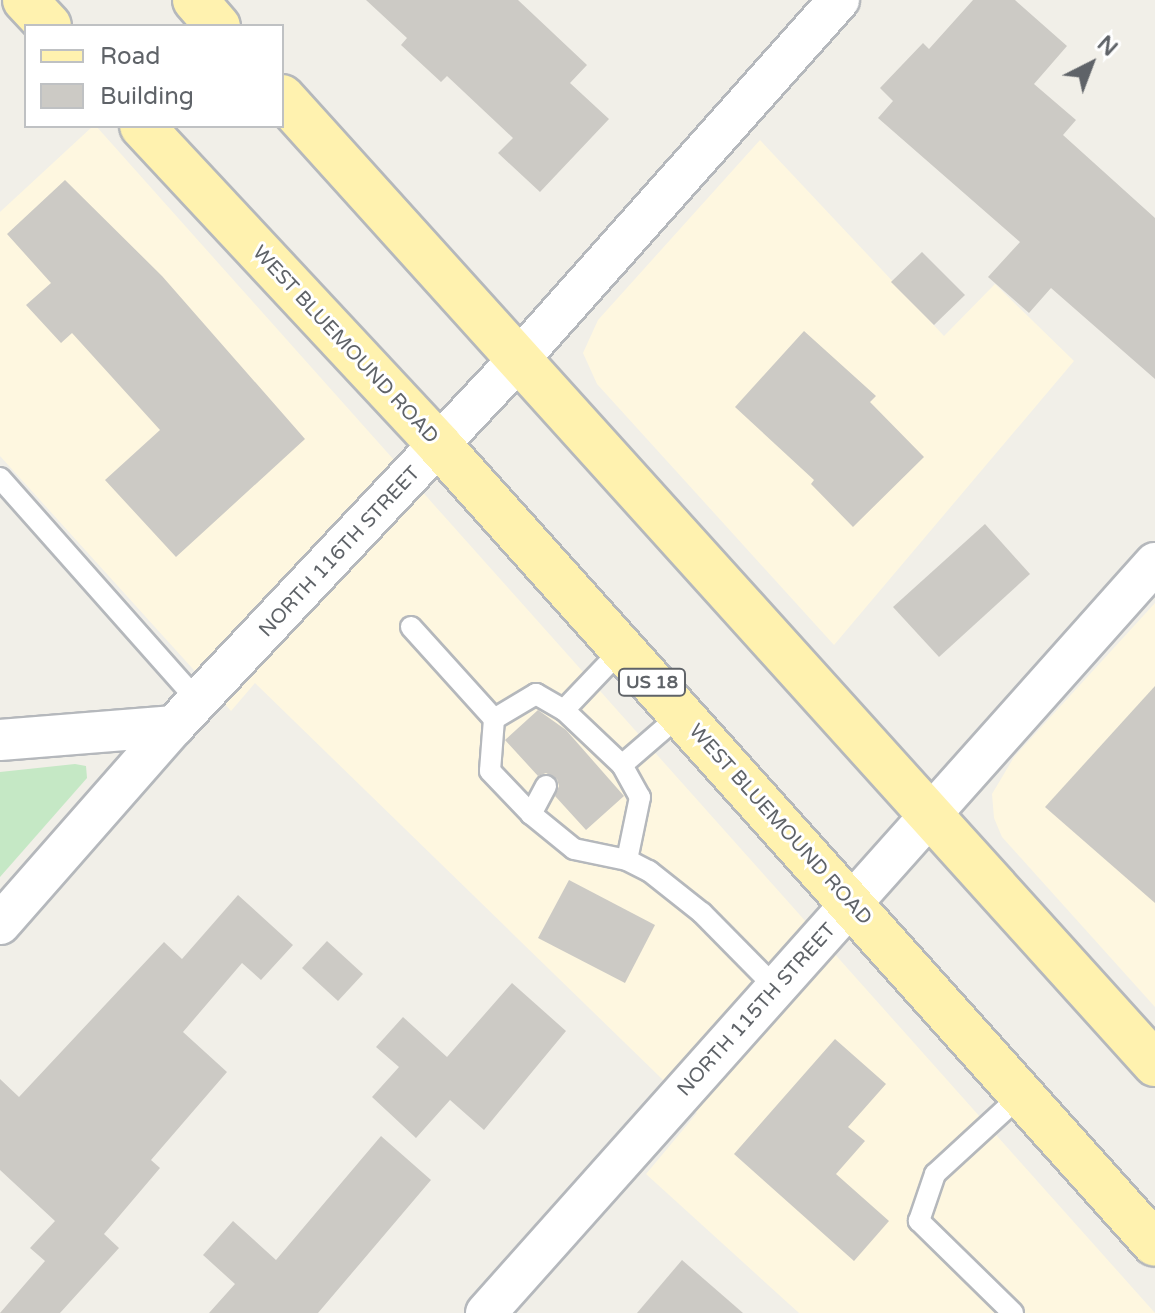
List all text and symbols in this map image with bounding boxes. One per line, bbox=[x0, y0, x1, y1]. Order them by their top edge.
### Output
legend bbox=[24, 24, 284, 128]
north arrow bbox=[1051, 24, 1131, 104]
text: N bbox=[1092, 31, 1122, 62]
text: Road bbox=[100, 42, 160, 71]
text: Building bbox=[100, 82, 194, 111]
street label: WEST BLUEMOUND ROAD bbox=[247, 241, 443, 449]
street label: NORTH 116TH STREET bbox=[255, 462, 425, 642]
road number: US 18 bbox=[616, 668, 688, 696]
street label: WEST BLUEMOUND ROAD bbox=[683, 720, 877, 930]
street label: NORTH 115TH STREET bbox=[673, 918, 841, 1102]

